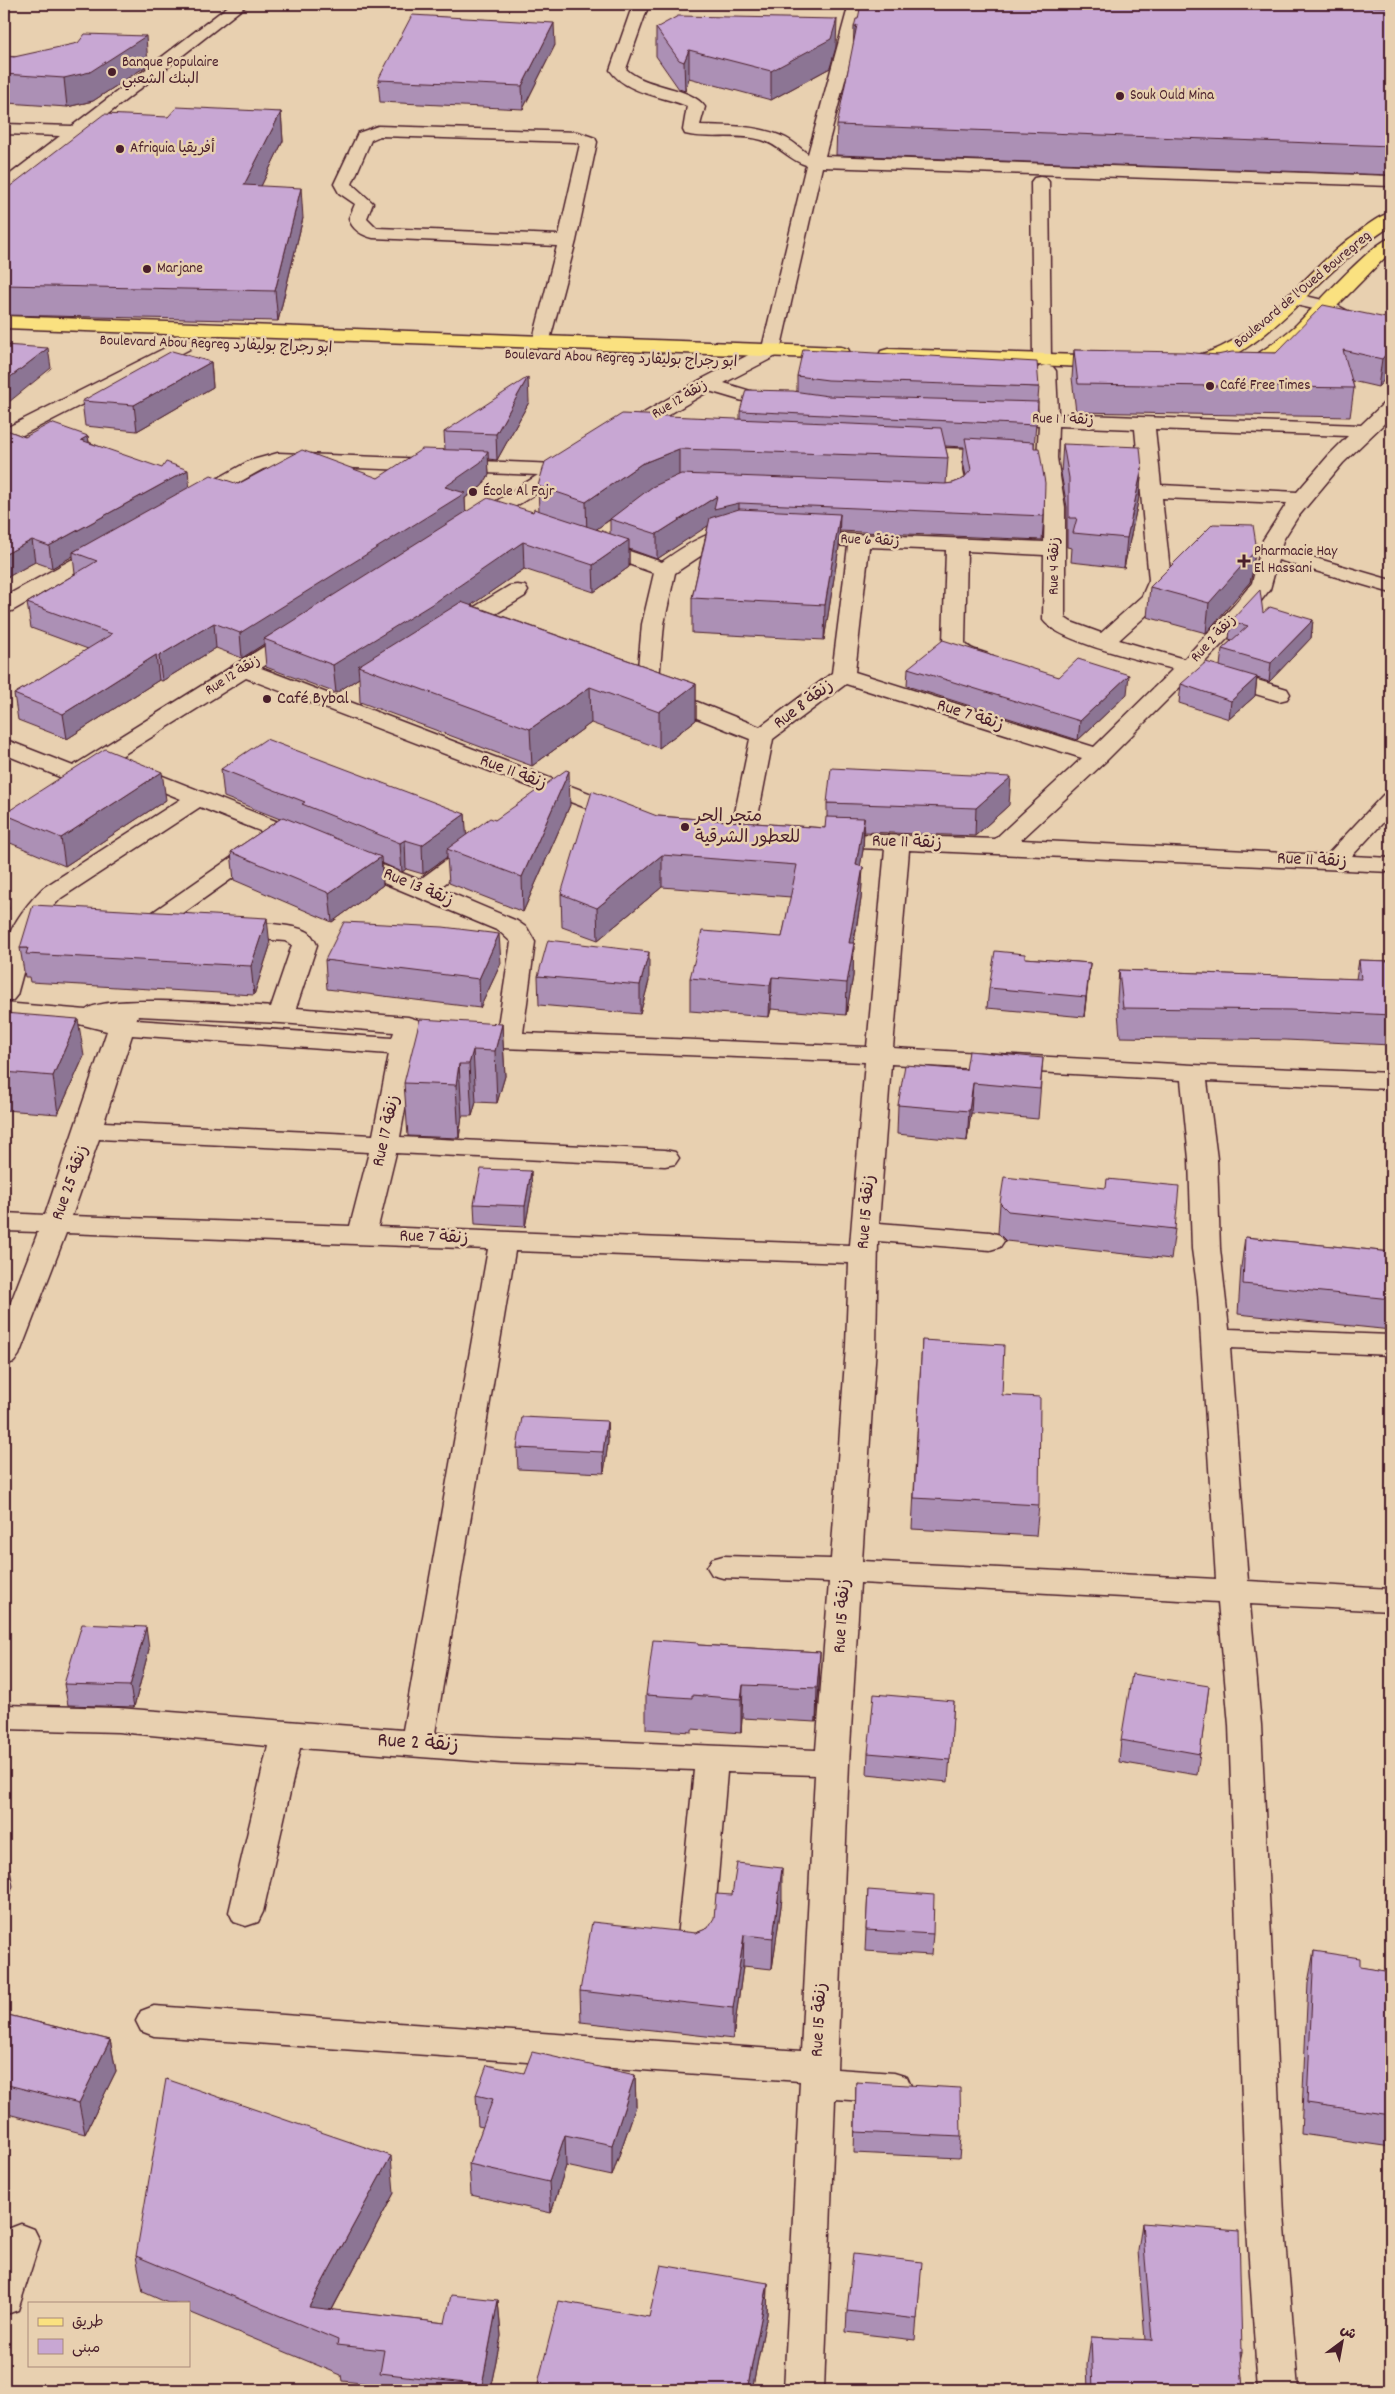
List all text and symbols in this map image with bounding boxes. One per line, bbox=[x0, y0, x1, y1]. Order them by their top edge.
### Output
place label: Banque Populaire البنك الشعبي bbox=[122, 52, 219, 91]
marker: Banque Populaire البنك الشعبي bbox=[106, 66, 118, 78]
place label: Souk Ould Mina bbox=[1130, 85, 1215, 107]
marker: Souk Ould Mina bbox=[1114, 90, 1126, 102]
place label: Afriquia أفريقيا bbox=[130, 138, 215, 160]
marker: Afriquia أفريقيا bbox=[114, 143, 126, 155]
street label: Boulevard de l'Oued Bouregreg bbox=[1230, 226, 1376, 354]
place label: Marjane bbox=[157, 258, 203, 280]
marker: Marjane bbox=[141, 263, 153, 275]
street label: Boulevard Abou Regreg ابو رجراج بوليفارد bbox=[99, 330, 333, 360]
street label: Boulevard Abou Regreg ابو رجراج بوليفارد bbox=[504, 344, 738, 374]
street label: Rue 12 زنقة bbox=[648, 375, 712, 425]
place label: Café Free Times bbox=[1220, 375, 1310, 397]
marker: Café Free Times bbox=[1204, 380, 1216, 392]
street label: Rue 1 زنقة 1 bbox=[1032, 408, 1094, 432]
place label: École Al Fajr bbox=[483, 481, 555, 503]
marker: École Al Fajr bbox=[467, 486, 479, 498]
street label: Rue 6 زنقة bbox=[840, 528, 900, 554]
street label: Rue 4 زنقة bbox=[1043, 537, 1067, 595]
place label: Pharmacie Hay El Hassani bbox=[1254, 541, 1338, 580]
marker: Pharmacie Hay El Hassani bbox=[1238, 555, 1250, 567]
street label: Rue 2 زنقة bbox=[1186, 610, 1242, 668]
street label: Rue 12 زنقة bbox=[201, 650, 265, 702]
street label: Rue 8 زنقة bbox=[769, 674, 839, 736]
place label: Café Bybal bbox=[277, 687, 350, 712]
marker: Café Bybal bbox=[261, 693, 273, 705]
street label: Rue 7 زنقة bbox=[933, 693, 1007, 739]
street label: Rue 11 زنقة bbox=[476, 749, 550, 797]
place label: متجر الحر للعطور الشرقية bbox=[693, 805, 800, 851]
marker: متجر الحر للعطور الشرقية bbox=[679, 821, 691, 833]
street label: Rue 11 زنقة bbox=[872, 829, 942, 857]
street label: Rue 11 زنقة bbox=[1276, 847, 1348, 875]
street label: Rue 13 زنقة bbox=[379, 862, 457, 914]
street label: Rue 17 زنقة bbox=[367, 1093, 407, 1169]
street label: Rue 25 زنقة bbox=[46, 1142, 96, 1224]
street label: Rue 15 زنقة bbox=[851, 1174, 883, 1250]
street label: Rue 7 زنقة bbox=[399, 1224, 469, 1252]
street label: Rue 15 زنقة bbox=[828, 1578, 858, 1654]
street label: Rue 2 زنقة bbox=[376, 1726, 460, 1762]
street label: Rue 15 زنقة bbox=[806, 1982, 834, 2058]
legend bbox=[28, 2302, 190, 2366]
text: طريق bbox=[72, 2312, 104, 2334]
north arrow bbox=[1318, 2316, 1368, 2366]
text: ش bbox=[1336, 2320, 1360, 2345]
text: مبنى bbox=[72, 2338, 100, 2360]

